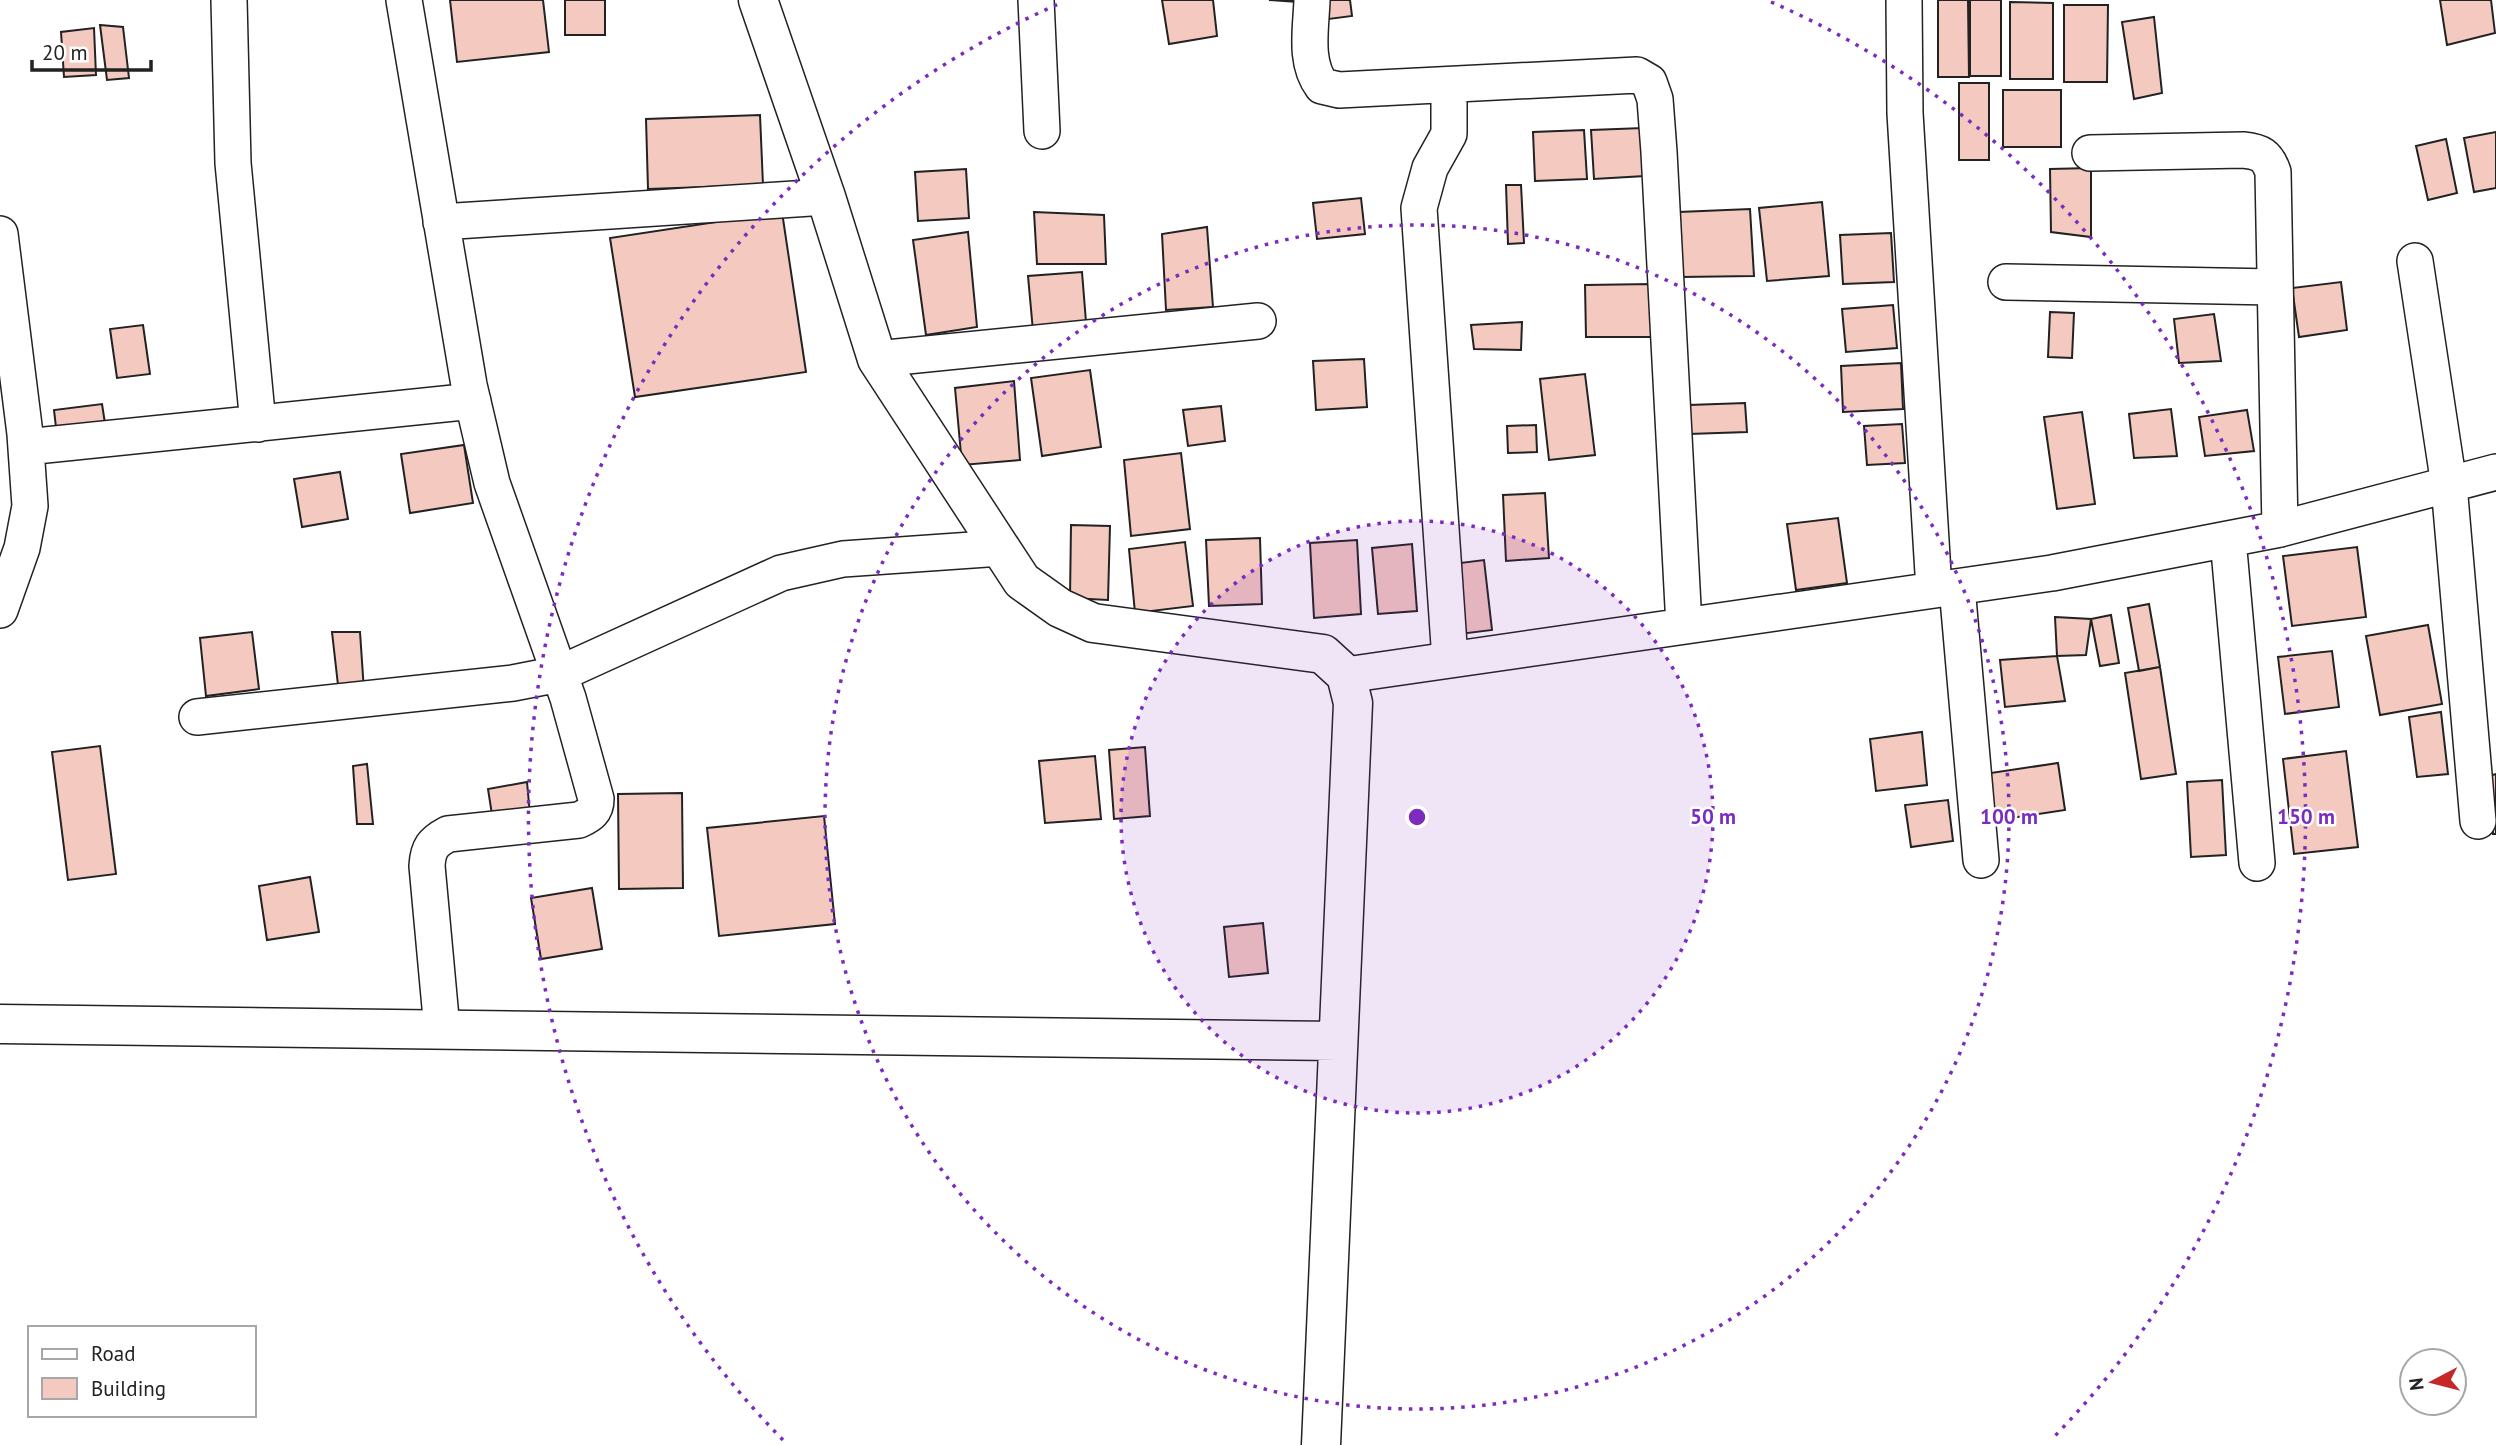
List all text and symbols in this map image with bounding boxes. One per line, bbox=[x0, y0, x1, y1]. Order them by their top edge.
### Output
scale bar bbox=[32, 28, 150, 72]
text: 20 m bbox=[42, 39, 88, 66]
text: 50 m bbox=[1690, 803, 1736, 830]
text: 100 m bbox=[1980, 803, 2038, 830]
text: 150 m bbox=[2277, 803, 2335, 830]
centre of rings bbox=[1405, 805, 1429, 829]
legend bbox=[28, 1326, 256, 1417]
text: Road bbox=[91, 1340, 135, 1367]
north arrow bbox=[2398, 1347, 2468, 1417]
text: Building bbox=[91, 1375, 166, 1402]
text: N bbox=[2403, 1376, 2429, 1392]

